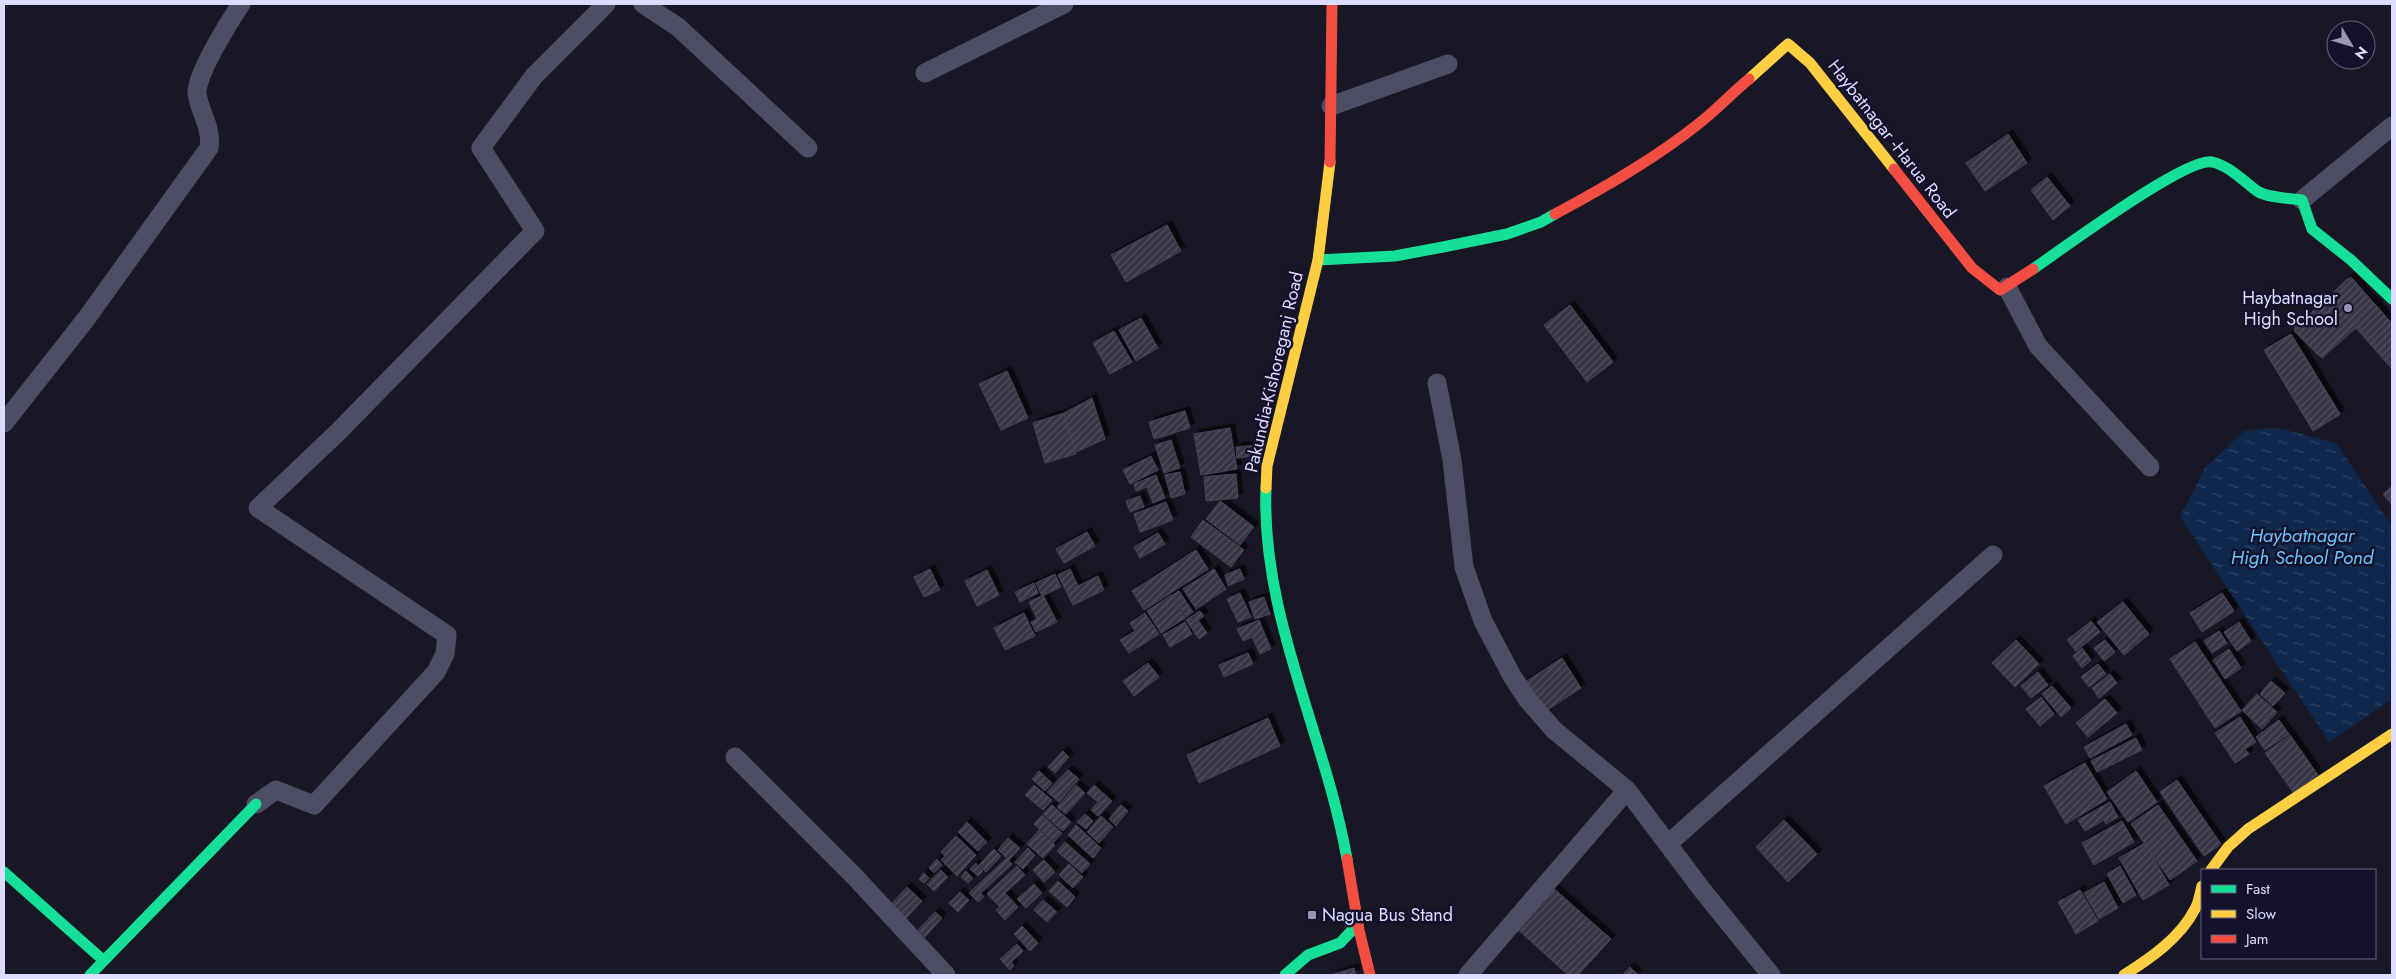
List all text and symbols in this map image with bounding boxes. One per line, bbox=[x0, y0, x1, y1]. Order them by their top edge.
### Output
north arrow bbox=[2326, 20, 2376, 70]
text: N bbox=[2350, 42, 2373, 64]
street label: Haybatnagar -Harua Road bbox=[1822, 54, 1962, 224]
street label: Pakundia-Kishoreganj Road bbox=[1238, 269, 1310, 475]
place label: Haybatnagar High School bbox=[2242, 285, 2339, 332]
marker: Haybatnagar High School bbox=[2342, 302, 2354, 314]
water label: Haybatnagar High School Pond bbox=[2231, 522, 2375, 571]
legend bbox=[2201, 869, 2376, 959]
text: Fast bbox=[2246, 878, 2270, 900]
place label: Nagua Bus Stand bbox=[1322, 902, 1453, 928]
text: Slow bbox=[2246, 903, 2277, 925]
marker: Nagua Bus Stand bbox=[1306, 909, 1318, 921]
text: Jam bbox=[2244, 928, 2269, 950]

